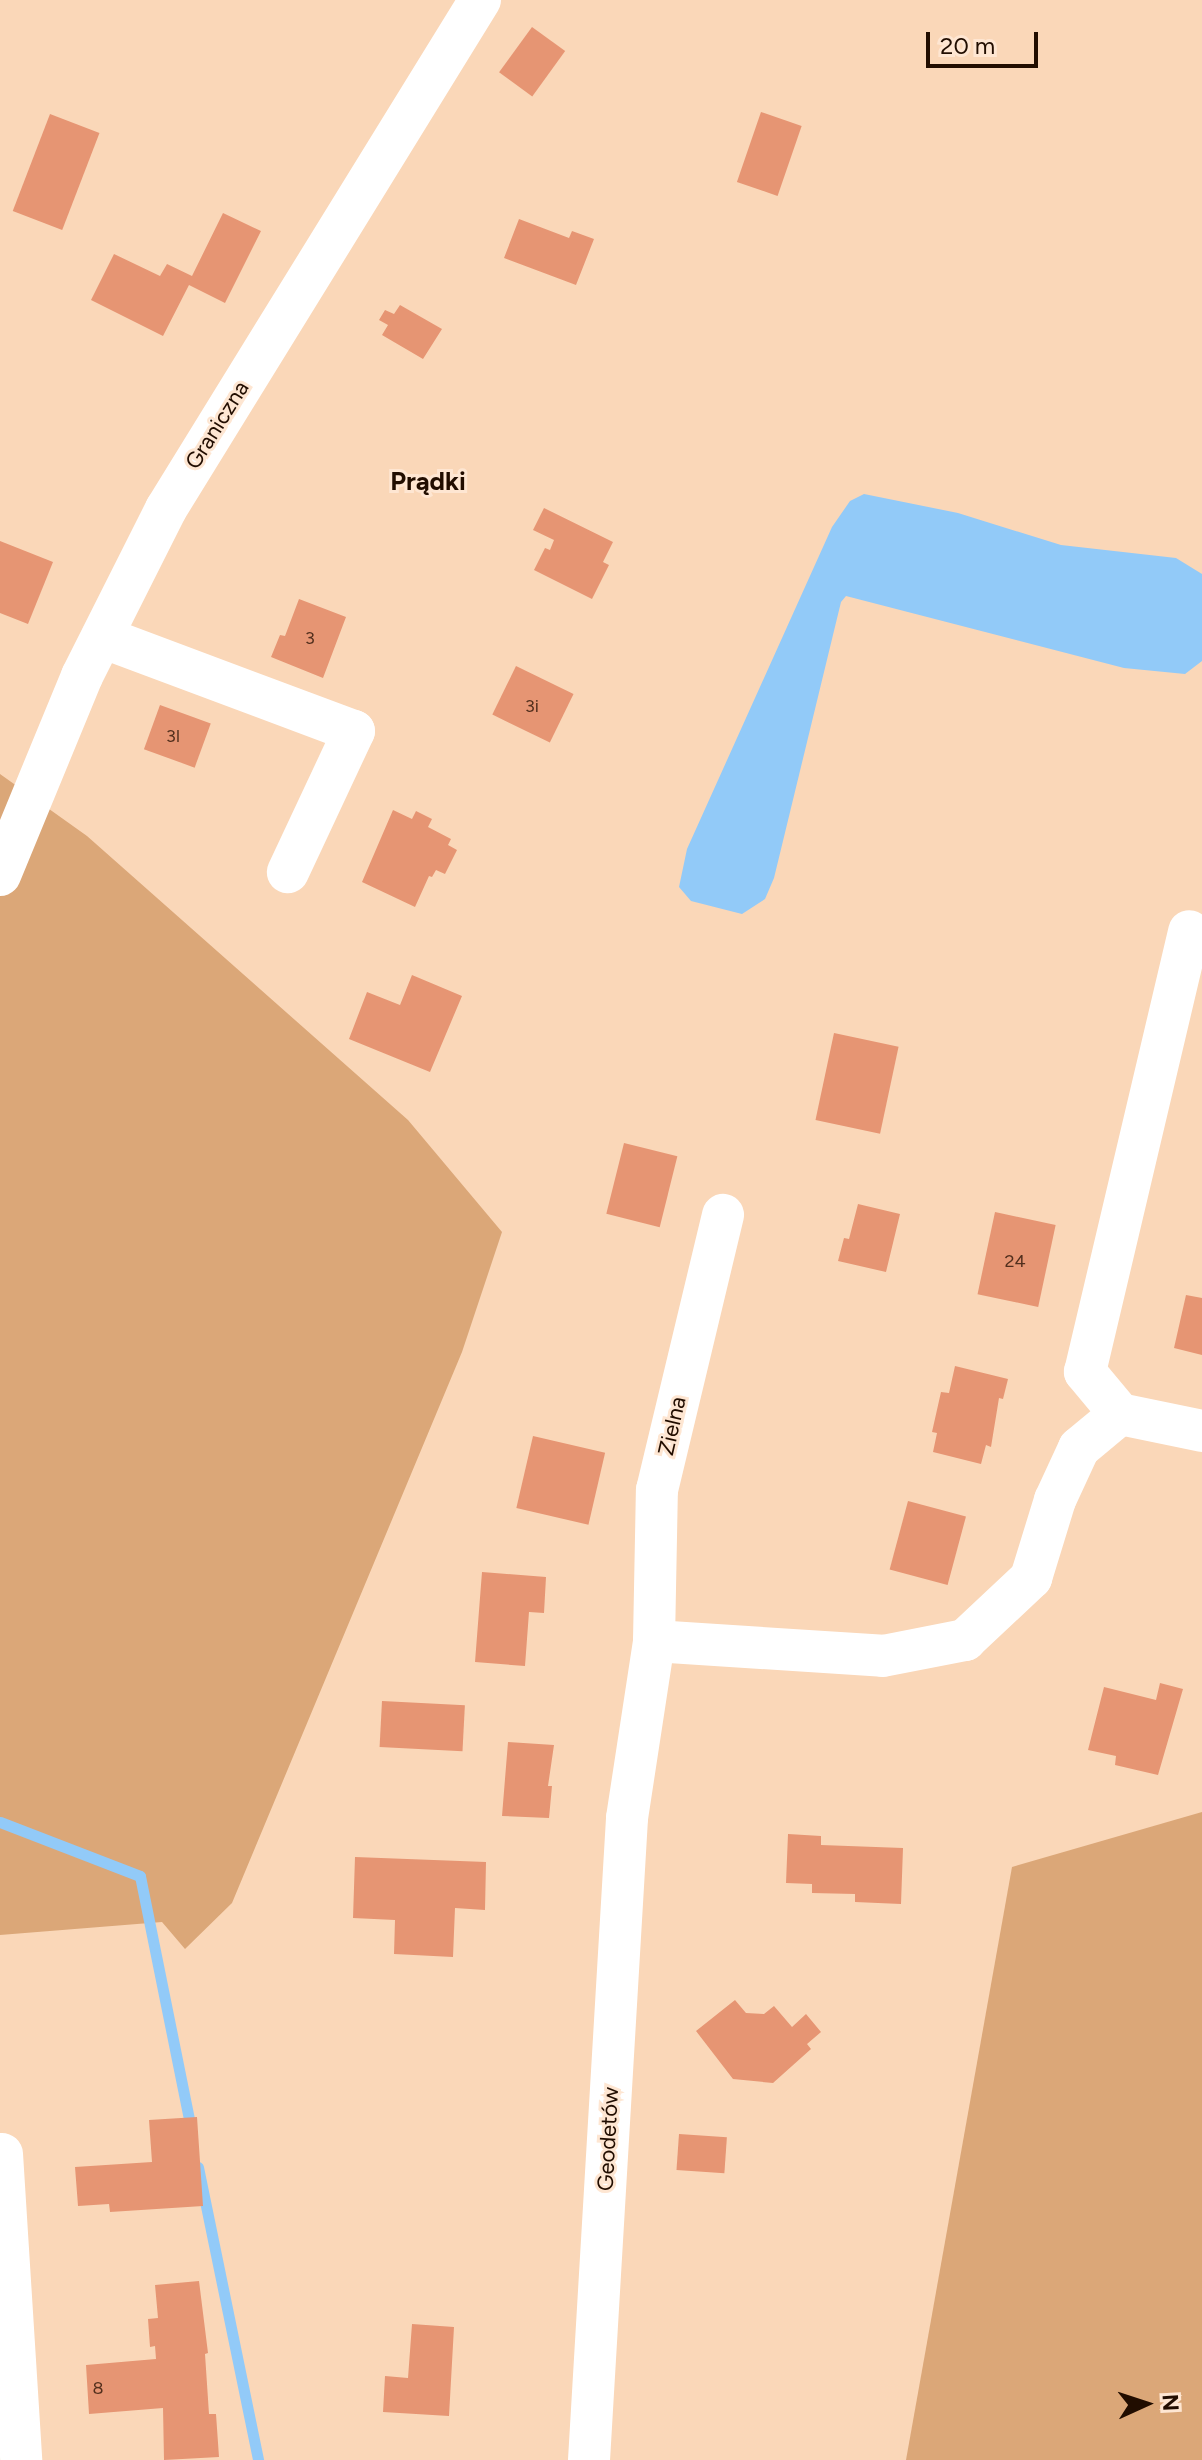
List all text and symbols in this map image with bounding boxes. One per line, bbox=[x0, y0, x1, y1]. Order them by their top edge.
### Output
scale bar bbox=[930, 16, 1042, 66]
text: 20 m bbox=[940, 31, 995, 60]
street label: Graniczna bbox=[180, 376, 254, 474]
district label: Prądki bbox=[390, 466, 466, 498]
house number: 3 bbox=[305, 627, 315, 649]
house number: 3i bbox=[525, 695, 539, 717]
house number: 3l bbox=[166, 725, 180, 747]
house number: 24 bbox=[1004, 1250, 1026, 1272]
street label: Zielna bbox=[652, 1394, 692, 1458]
street label: Geodetów bbox=[592, 2086, 624, 2192]
north arrow bbox=[1106, 2364, 1186, 2444]
house number: 8 bbox=[92, 2377, 104, 2399]
text: N bbox=[1157, 2394, 1184, 2412]

